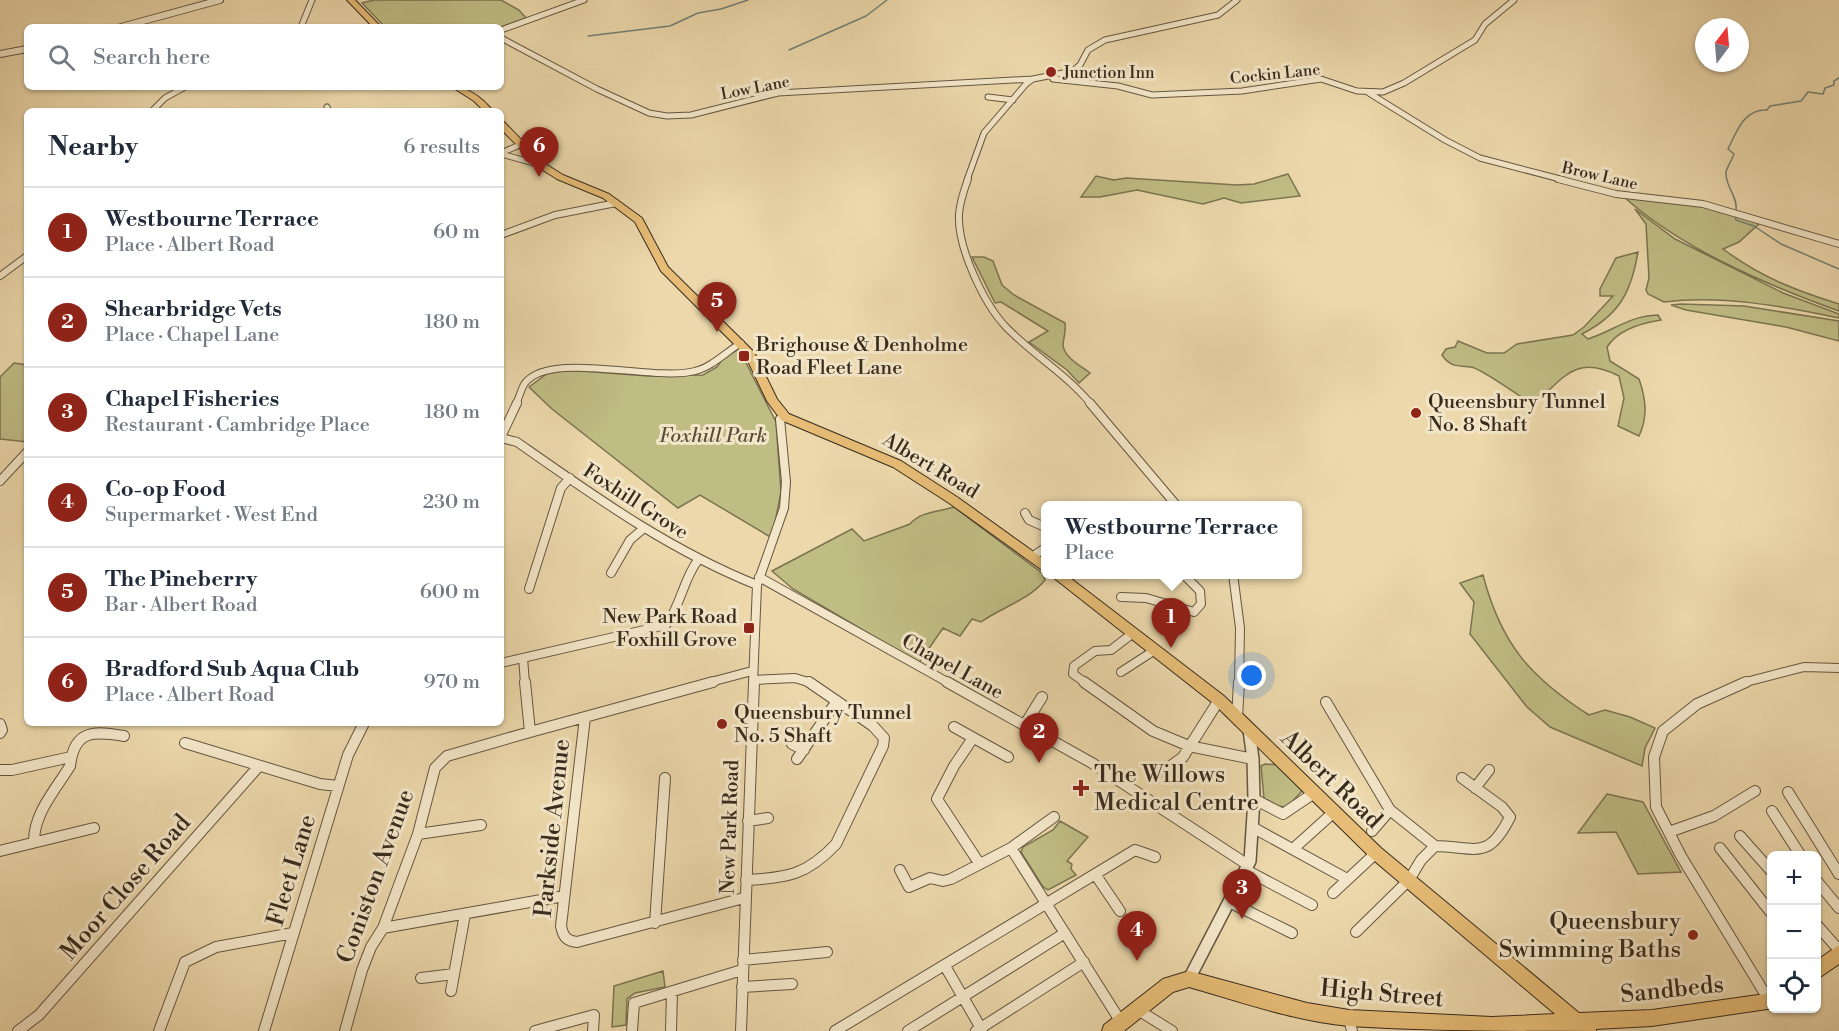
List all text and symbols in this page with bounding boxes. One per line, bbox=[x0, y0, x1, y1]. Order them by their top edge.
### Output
north arrow bbox=[1695, 18, 1749, 72]
search box bbox=[24, 24, 504, 90]
icon: search bbox=[45, 41, 78, 74]
text: Search here bbox=[93, 44, 210, 71]
street label: Cockin Lane bbox=[1229, 59, 1321, 89]
place label: Junction Inn bbox=[1062, 63, 1155, 83]
marker: Junction Inn bbox=[1044, 65, 1058, 79]
street label: Low Lane bbox=[719, 71, 791, 104]
pin: 6 bbox=[520, 128, 558, 177]
text: Nearby bbox=[48, 131, 138, 163]
text: 6 results bbox=[403, 135, 480, 160]
street label: Brow Lane bbox=[1559, 157, 1640, 194]
text: Westbourne Terrace bbox=[105, 206, 319, 233]
text: 1 bbox=[63, 220, 72, 245]
text: 60 m bbox=[433, 220, 480, 245]
text: Place · Albert Road bbox=[105, 233, 274, 258]
pin: 5 bbox=[698, 282, 736, 332]
text: Shearbridge Vets bbox=[105, 296, 282, 323]
text: 2 bbox=[61, 310, 74, 335]
text: 180 m bbox=[425, 310, 480, 335]
text: Place · Chapel Lane bbox=[105, 323, 279, 348]
place label: Brighouse & Denholme Road Fleet Lane bbox=[755, 333, 968, 381]
marker: Brighouse & Denholme Road Fleet Lane bbox=[737, 349, 751, 363]
text: Chapel Fisheries bbox=[105, 386, 279, 413]
place label: Queensbury Tunnel No. 8 Shaft bbox=[1428, 390, 1606, 438]
text: 3 bbox=[61, 400, 74, 425]
text: 180 m bbox=[425, 400, 480, 425]
marker: Queensbury Tunnel No. 8 Shaft bbox=[1409, 406, 1423, 420]
text: Restaurant · Cambridge Place bbox=[105, 413, 370, 438]
park label: Foxhill Park bbox=[659, 424, 767, 449]
street label: Albert Road bbox=[877, 427, 983, 505]
street label: Foxhill Grove bbox=[578, 459, 693, 546]
text: Co-op Food bbox=[105, 476, 226, 503]
text: 4 bbox=[61, 490, 74, 515]
text: 230 m bbox=[423, 490, 480, 515]
popup bbox=[1041, 501, 1302, 579]
text: Supermarket · West End bbox=[105, 503, 318, 528]
text: Westbourne Terrace bbox=[1065, 514, 1278, 541]
text: Place bbox=[1065, 541, 1114, 566]
text: The Pineberry bbox=[105, 566, 257, 593]
text: 5 bbox=[61, 580, 74, 605]
text: 600 m bbox=[420, 580, 480, 605]
text: Bar · Albert Road bbox=[105, 593, 257, 618]
pin: 1 bbox=[1152, 598, 1190, 648]
place label: New Park Road Foxhill Grove bbox=[602, 605, 738, 653]
marker: New Park Road Foxhill Grove bbox=[742, 621, 756, 635]
street label: Chapel Lane bbox=[897, 629, 1008, 706]
text: Bradford Sub Aqua Club bbox=[105, 656, 359, 683]
your location bbox=[1237, 661, 1266, 690]
text: 6 bbox=[61, 670, 74, 695]
text: 970 m bbox=[423, 670, 480, 695]
text: Place · Albert Road bbox=[105, 683, 274, 708]
place label: Queensbury Tunnel No. 5 Shaft bbox=[734, 701, 912, 749]
pin: 2 bbox=[1020, 714, 1058, 763]
marker: Queensbury Tunnel No. 5 Shaft bbox=[715, 717, 729, 731]
street label: Albert Road bbox=[1274, 723, 1389, 836]
street label: Parkside Avenue bbox=[529, 737, 577, 919]
street label: New Park Road bbox=[716, 759, 745, 895]
place label: The Willows Medical Centre bbox=[1094, 760, 1259, 818]
marker: The Willows Medical Centre bbox=[1072, 779, 1090, 797]
street label: Coniston Avenue bbox=[331, 785, 421, 967]
street label: Moor Close Road bbox=[54, 808, 198, 967]
street label: Fleet Lane bbox=[261, 811, 323, 930]
map controls bbox=[1767, 851, 1821, 1013]
button: + bbox=[1767, 851, 1821, 905]
pin: 3 bbox=[1222, 870, 1262, 919]
button: − bbox=[1767, 905, 1821, 959]
place label: Queensbury Swimming Baths bbox=[1499, 907, 1681, 965]
pin: 4 bbox=[1118, 912, 1156, 961]
marker: Queensbury Swimming Baths bbox=[1686, 928, 1700, 942]
button: locate bbox=[1767, 959, 1821, 1013]
street label: Sandbeds bbox=[1619, 970, 1725, 1010]
street label: High Street bbox=[1319, 974, 1445, 1014]

